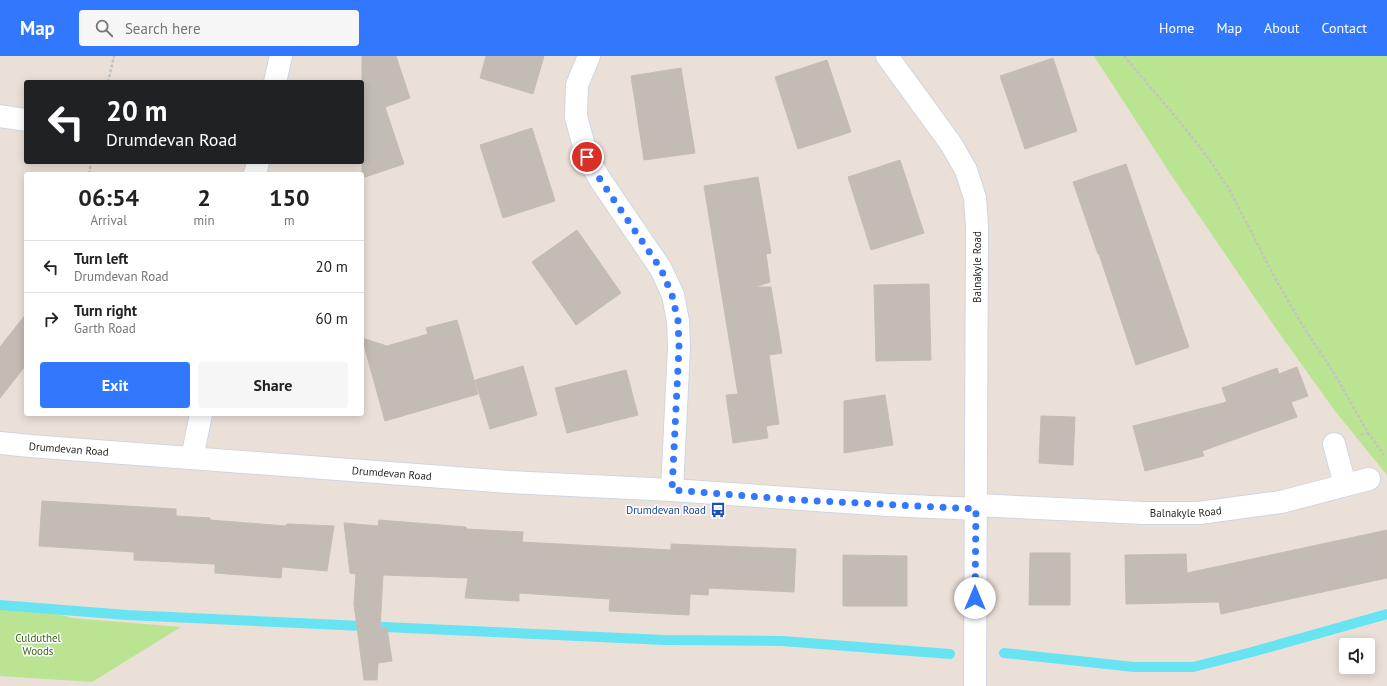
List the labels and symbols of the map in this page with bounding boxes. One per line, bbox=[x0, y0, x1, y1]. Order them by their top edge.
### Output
pin bbox=[570, 140, 604, 174]
street label: Balnakyle Road bbox=[970, 231, 984, 303]
street label: Drumdevan Road bbox=[28, 439, 109, 459]
street label: Drumdevan Road bbox=[351, 463, 432, 483]
bus stop icon: Drumdevan Road bbox=[709, 501, 727, 519]
place label: Drumdevan Road bbox=[626, 503, 706, 517]
street label: Balnakyle Road bbox=[1150, 503, 1223, 520]
position arrow bbox=[954, 577, 996, 619]
park label: Culduthel Woods bbox=[15, 631, 62, 658]

